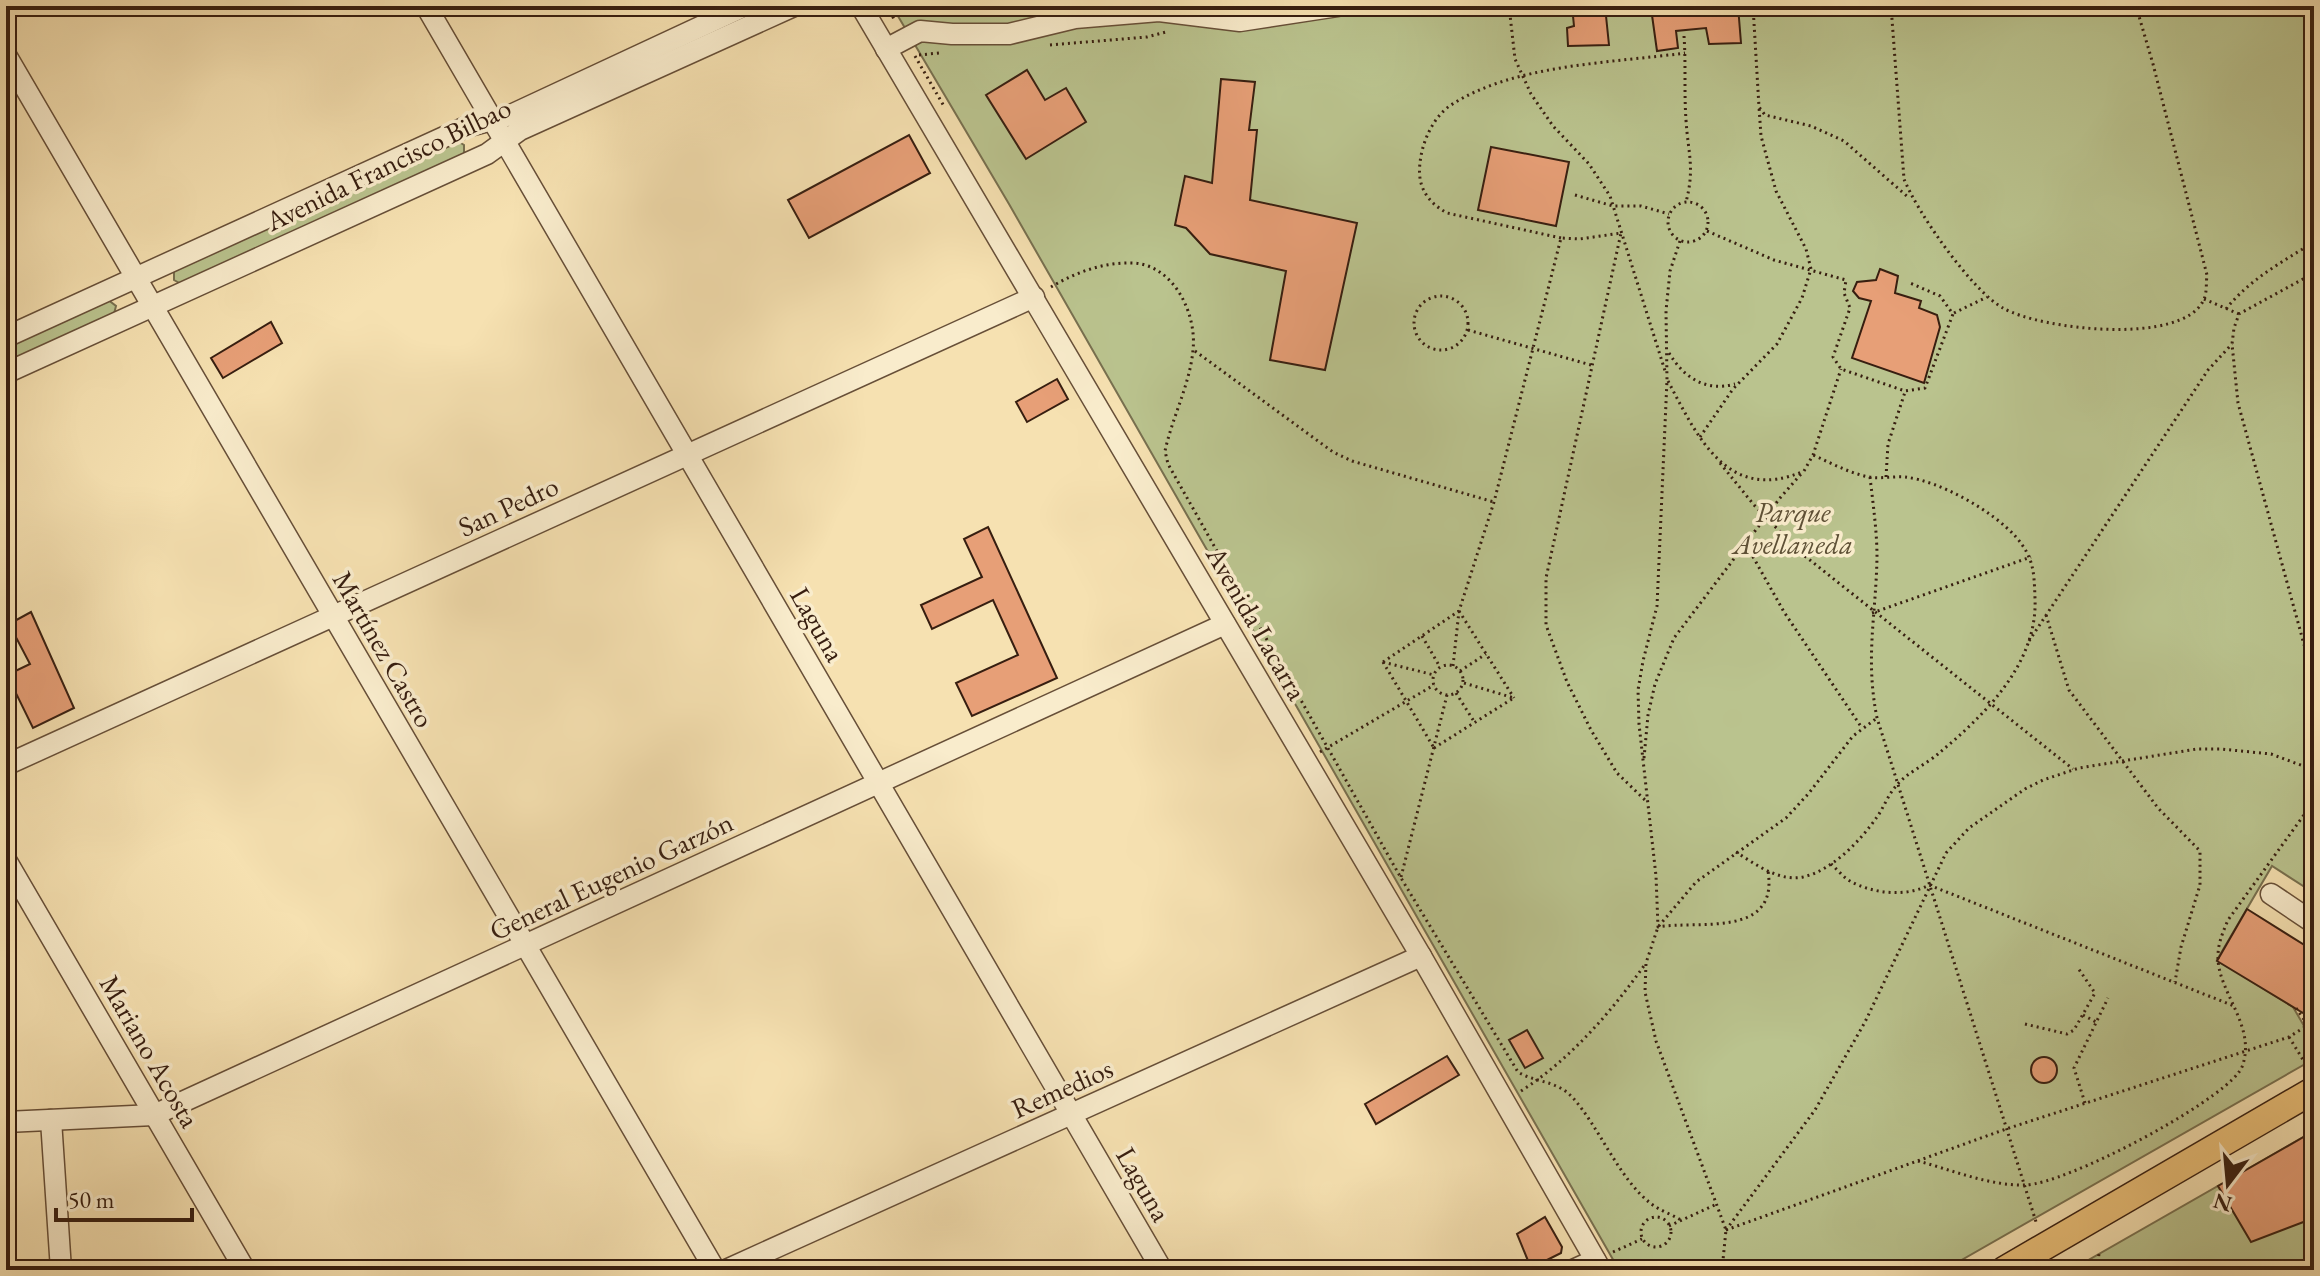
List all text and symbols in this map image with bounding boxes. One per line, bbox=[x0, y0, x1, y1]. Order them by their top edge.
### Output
street label: Avenida Francisco Bilbao bbox=[258, 89, 517, 239]
street label: San Pedro bbox=[452, 467, 564, 545]
park label: Parque Avellaneda bbox=[1731, 494, 1853, 562]
street label: Avenida Lacarra bbox=[1198, 539, 1316, 707]
street label: Martínez Castro bbox=[325, 564, 443, 734]
street label: Laguna bbox=[782, 580, 854, 669]
street label: General Eugenio Garzón bbox=[483, 804, 739, 948]
street label: Mariano Acosta bbox=[92, 968, 209, 1135]
street label: Remedios bbox=[1006, 1050, 1118, 1126]
street label: Laguna bbox=[1108, 1140, 1180, 1229]
north arrow bbox=[2188, 1144, 2268, 1224]
scale bar bbox=[56, 1172, 192, 1222]
text: 50 m bbox=[68, 1184, 115, 1215]
text: N bbox=[2210, 1186, 2235, 1219]

